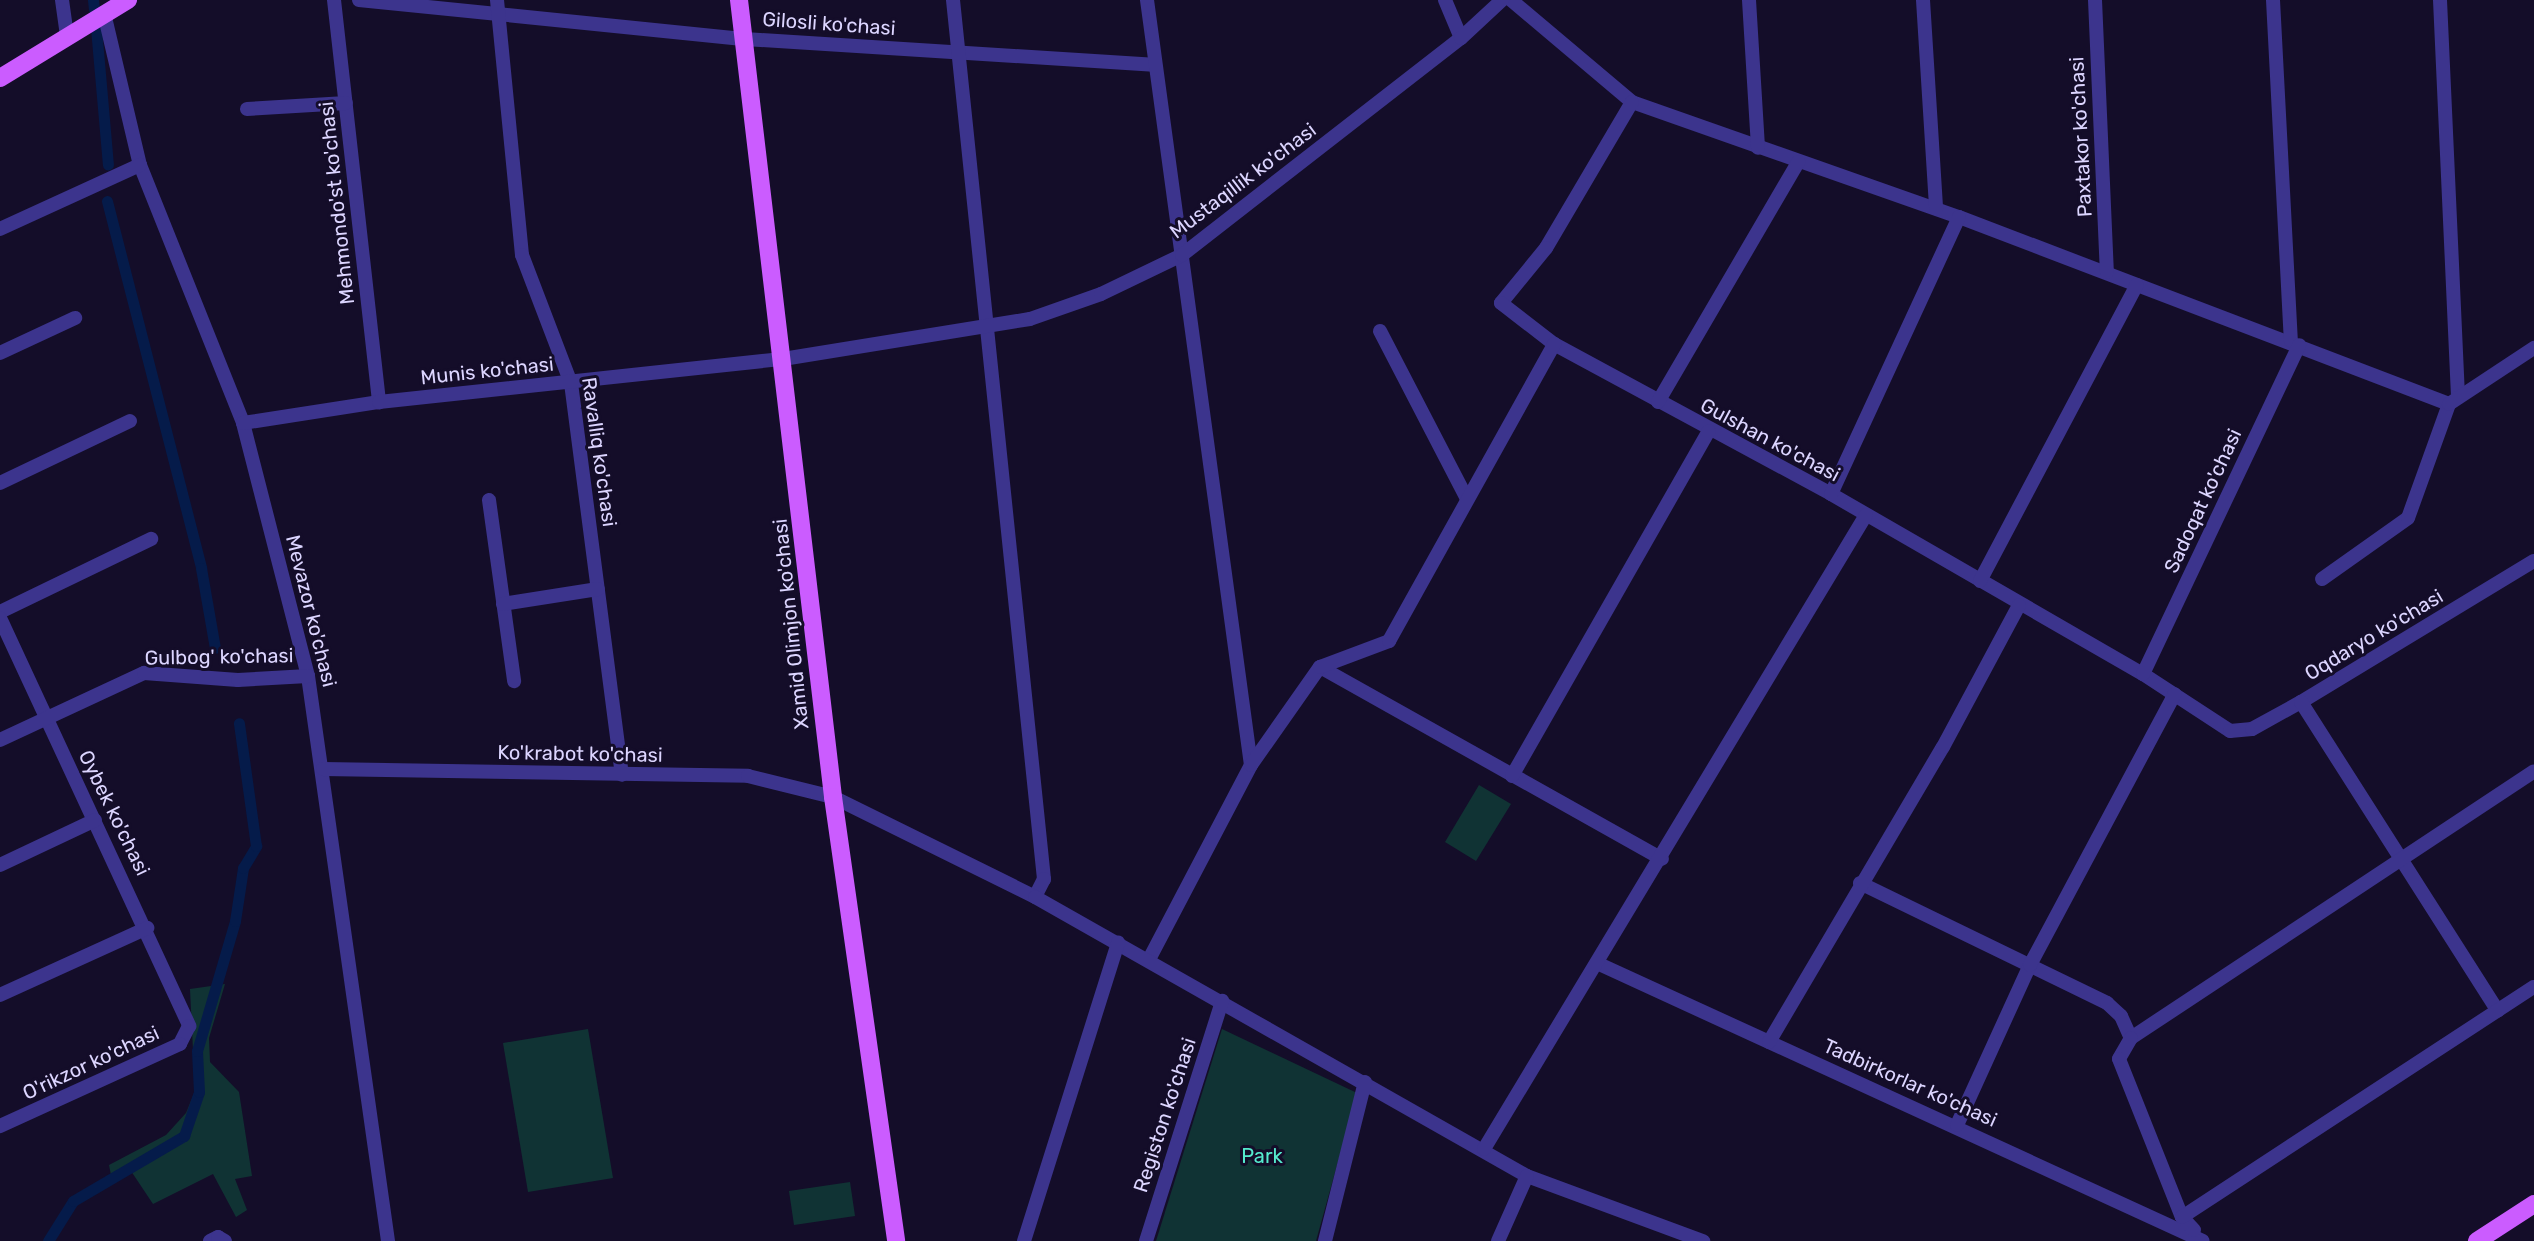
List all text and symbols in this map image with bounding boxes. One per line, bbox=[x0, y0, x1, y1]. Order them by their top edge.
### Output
street label: Gilosli ko'chasi bbox=[762, 7, 896, 41]
street label: Paxtakor ko'chasi bbox=[2065, 56, 2097, 218]
street label: Mehmondo'st ko'chasi bbox=[314, 100, 360, 306]
street label: Mustaqillik ko'chasi bbox=[1165, 118, 1321, 244]
street label: Munis ko'chasi bbox=[419, 352, 555, 390]
street label: Ravalliq ko'chasi bbox=[577, 376, 621, 528]
street label: Gulshan ko'chasi bbox=[1696, 393, 1844, 487]
street label: Sadoqat ko'chasi bbox=[2159, 425, 2247, 577]
street label: Xamid Olimjon ko'chasi bbox=[768, 518, 814, 730]
street label: Mevazor ko'chasi bbox=[280, 532, 342, 690]
street label: Oqdaryo ko'chasi bbox=[2301, 584, 2447, 686]
street label: Gulbog' ko'chasi bbox=[144, 644, 294, 670]
street label: Ko'krabot ko'chasi bbox=[497, 741, 663, 767]
street label: Oybek ko'chasi bbox=[73, 746, 155, 880]
street label: O'rikzor ko'chasi bbox=[19, 1021, 163, 1105]
street label: Tadbirkorlar ko'chasi bbox=[1819, 1034, 2001, 1132]
street label: Registon ko'chasi bbox=[1129, 1035, 1201, 1195]
park label: Park bbox=[1241, 1144, 1283, 1168]

